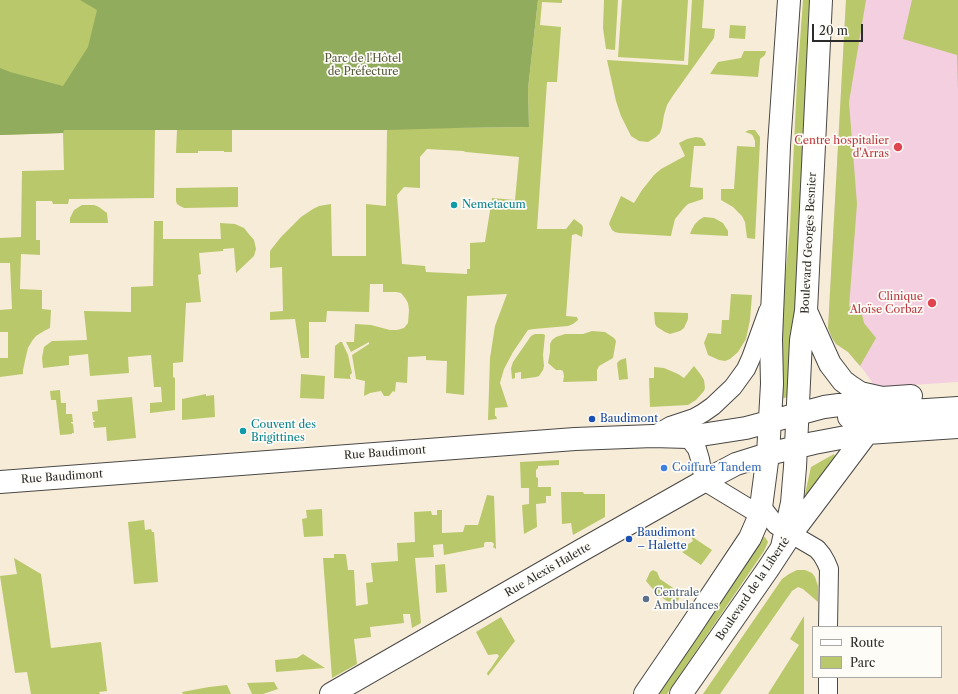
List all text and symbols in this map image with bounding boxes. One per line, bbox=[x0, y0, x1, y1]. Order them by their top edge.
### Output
scale bar bbox=[814, 16, 865, 42]
text: 20 m bbox=[819, 23, 848, 38]
park label: Parc de l'Hôtel de Préfecture bbox=[325, 52, 401, 78]
place label: Centre hospitalier d'Arras bbox=[794, 134, 889, 160]
marker: Centre hospitalier d'Arras bbox=[892, 141, 904, 153]
street label: Boulevard Georges Besnier bbox=[799, 172, 819, 314]
place label: Nemetacum bbox=[462, 198, 526, 212]
marker: Nemetacum bbox=[449, 200, 459, 210]
place label: Clinique Aloïse Corbaz bbox=[850, 290, 923, 316]
marker: Clinique Aloïse Corbaz bbox=[926, 297, 938, 309]
place label: Baudimont bbox=[600, 412, 658, 426]
marker: Baudimont bbox=[587, 414, 597, 424]
place label: Couvent des Brigittines bbox=[251, 418, 316, 444]
marker: Couvent des Brigittines bbox=[238, 426, 248, 436]
street label: Rue Baudimont bbox=[344, 444, 426, 462]
place label: Coiffure Tandem bbox=[672, 461, 761, 475]
marker: Coiffure Tandem bbox=[659, 463, 669, 473]
street label: Rue Baudimont bbox=[21, 468, 103, 486]
place label: Baudimont – Halette bbox=[637, 526, 695, 552]
marker: Baudimont – Halette bbox=[624, 534, 634, 544]
street label: Boulevard de la Liberté bbox=[713, 535, 793, 643]
street label: Rue Alexis Halette bbox=[503, 540, 593, 600]
place label: Centrale Ambulances bbox=[654, 586, 718, 612]
marker: Centrale Ambulances bbox=[641, 594, 651, 604]
legend bbox=[812, 626, 942, 678]
text: Route bbox=[850, 635, 884, 650]
text: Parc bbox=[850, 655, 875, 670]

